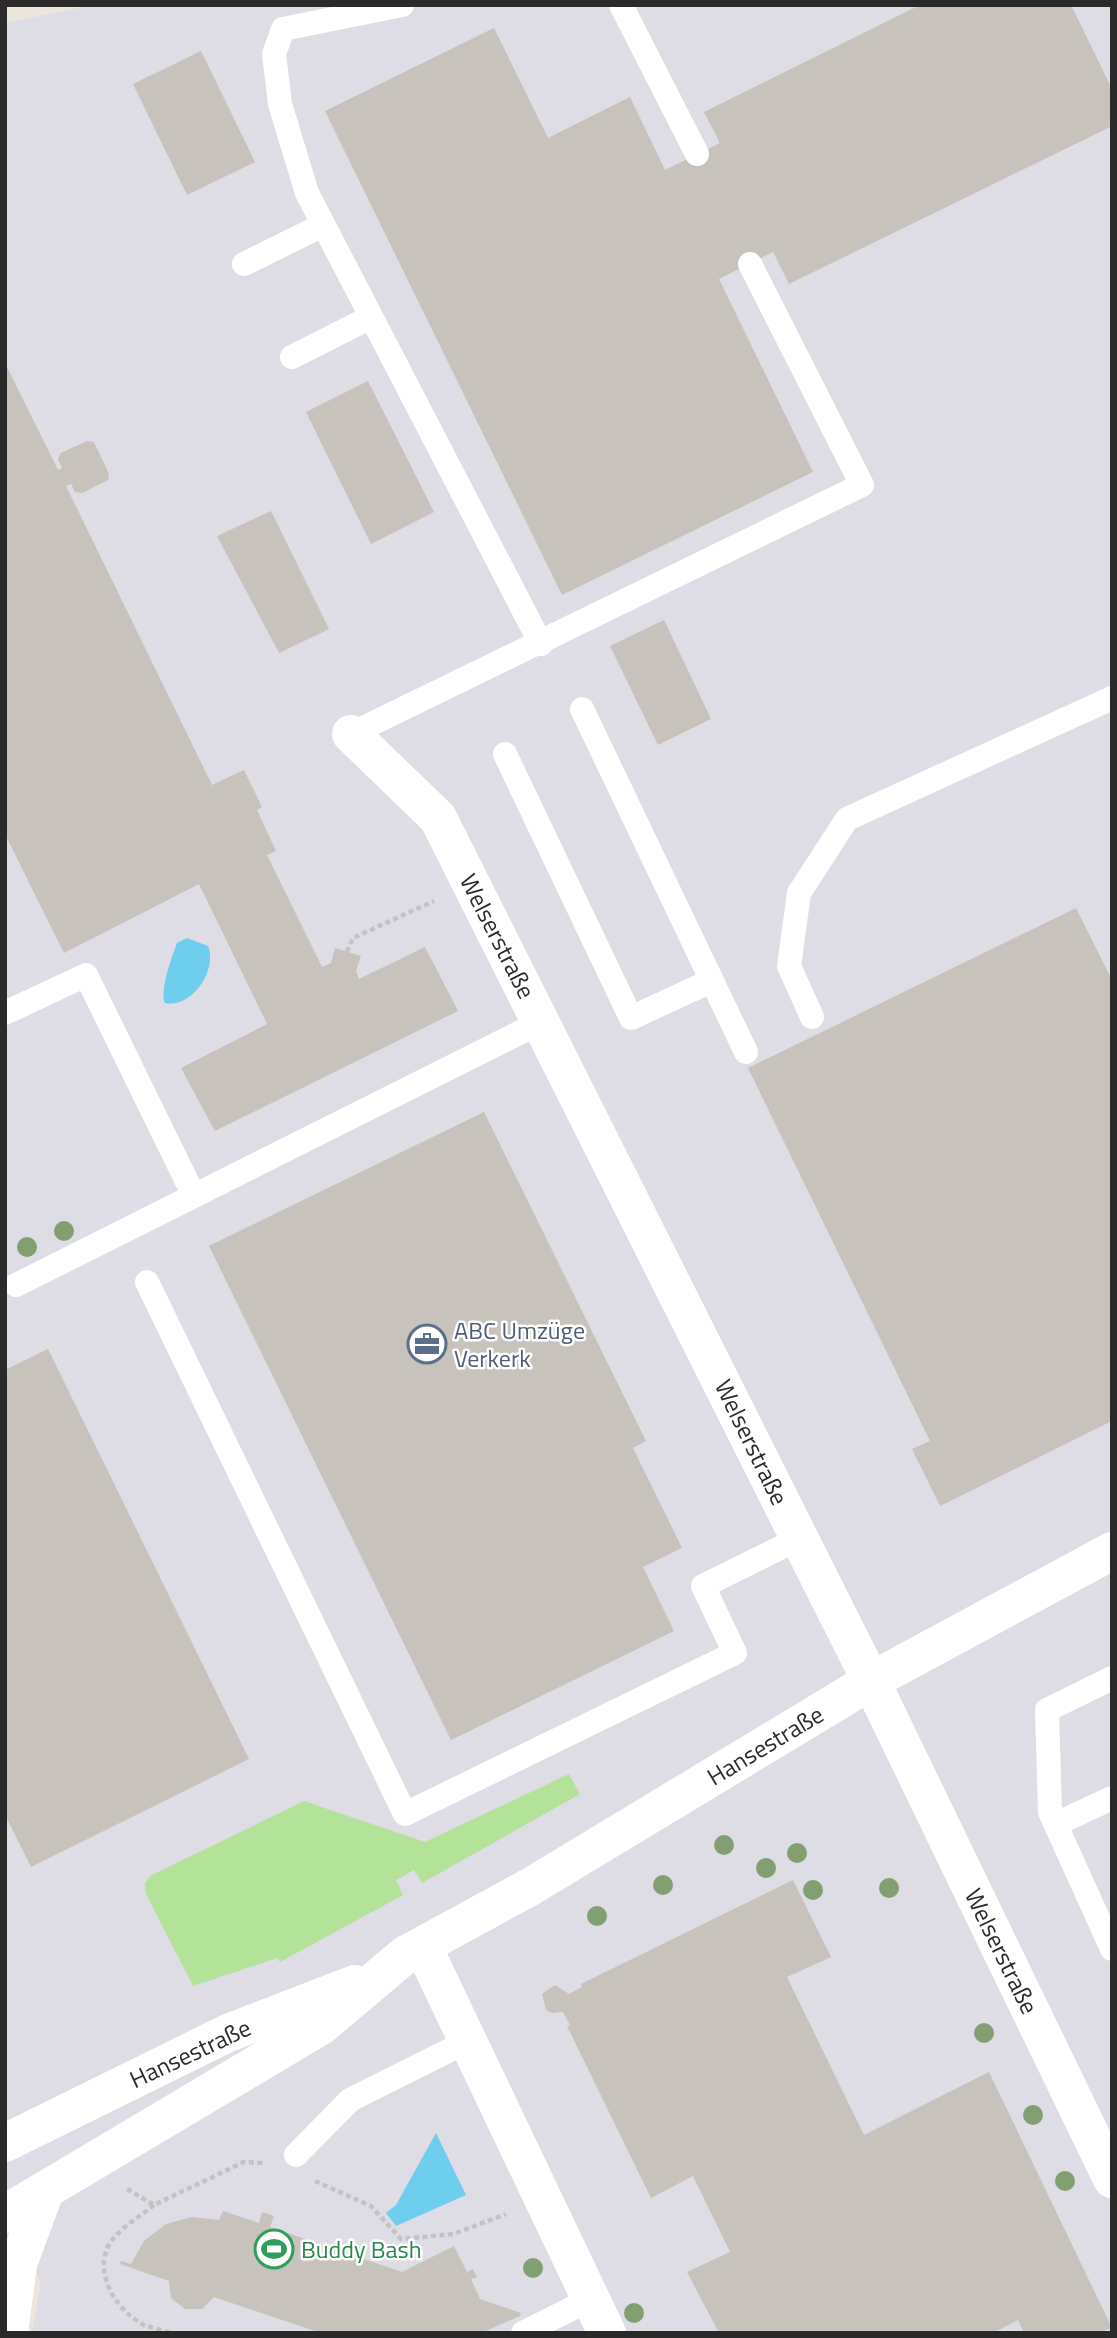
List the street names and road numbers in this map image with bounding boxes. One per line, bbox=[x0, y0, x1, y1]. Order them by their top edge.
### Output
street label: Welserstraße bbox=[451, 867, 545, 1005]
street label: Welserstraße bbox=[706, 1373, 798, 1511]
street label: Hansestraße bbox=[700, 1696, 830, 1794]
street label: Welserstraße bbox=[956, 1882, 1048, 2020]
street label: Hansestraße bbox=[123, 2009, 257, 2097]

